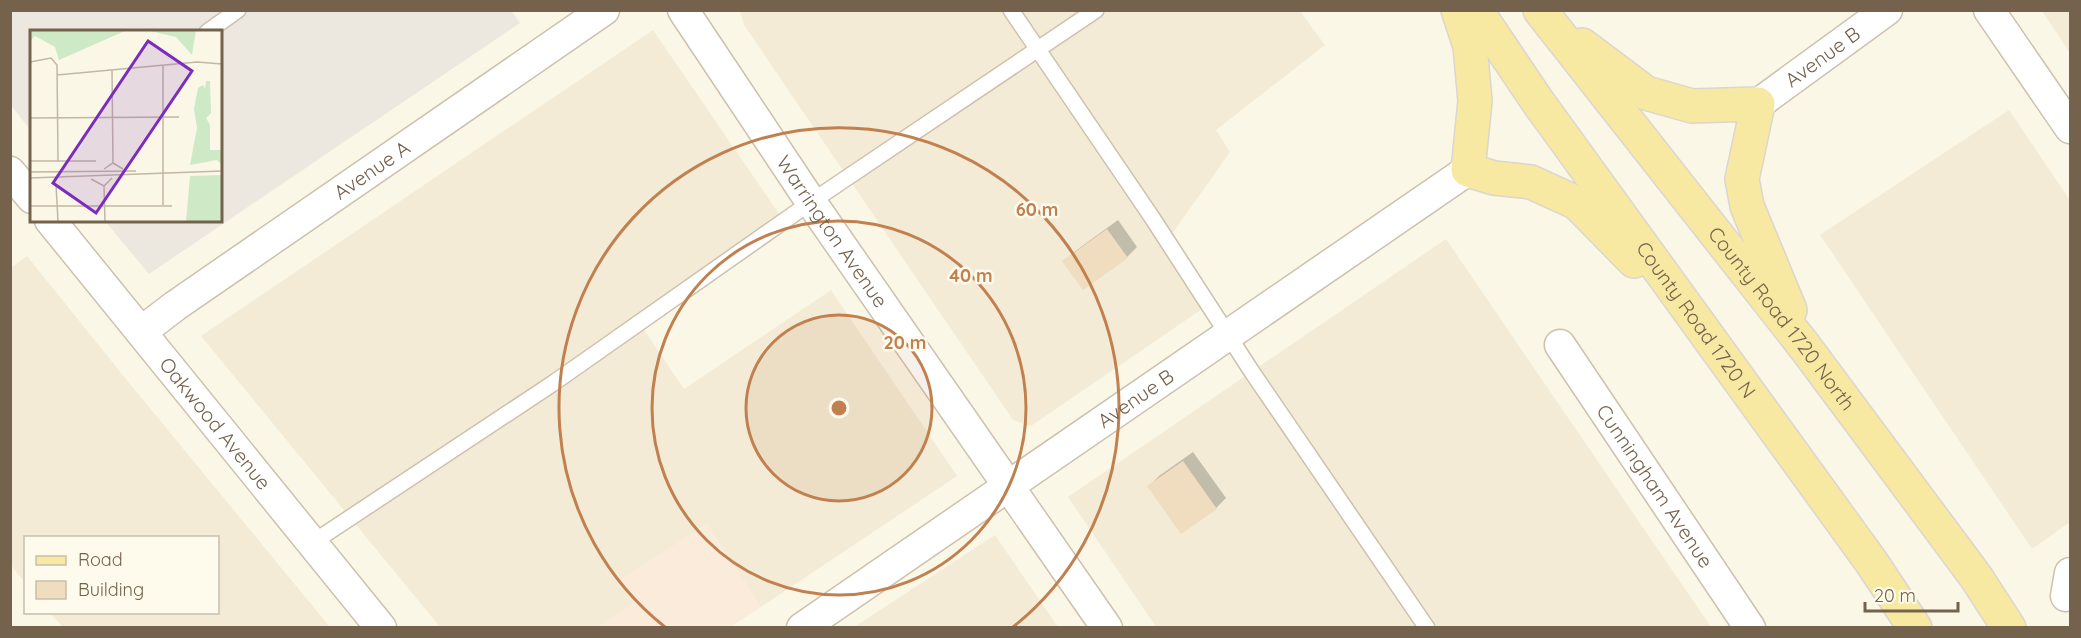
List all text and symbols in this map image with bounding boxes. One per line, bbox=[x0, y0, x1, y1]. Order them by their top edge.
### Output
street label: Avenue B bbox=[1780, 21, 1865, 92]
inset map bbox=[30, 30, 222, 222]
street label: Avenue A bbox=[329, 135, 414, 205]
street label: Warrington Avenue bbox=[771, 150, 894, 312]
text: 60 m bbox=[1016, 198, 1058, 221]
street label: County Road 1720 North bbox=[1703, 221, 1861, 415]
street label: County Road 1720 N bbox=[1631, 236, 1761, 403]
text: 40 m bbox=[949, 264, 993, 287]
text: 20 m bbox=[884, 331, 926, 354]
street label: Oakwood Avenue bbox=[154, 352, 277, 494]
street label: Avenue B bbox=[1093, 363, 1178, 433]
centre of rings bbox=[829, 398, 849, 418]
street label: Cunningham Avenue bbox=[1591, 399, 1719, 572]
legend bbox=[24, 536, 219, 614]
text: Road bbox=[78, 548, 123, 571]
scale bar bbox=[1865, 575, 1958, 613]
text: Building bbox=[78, 578, 144, 601]
text: 20 m bbox=[1874, 584, 1916, 607]

